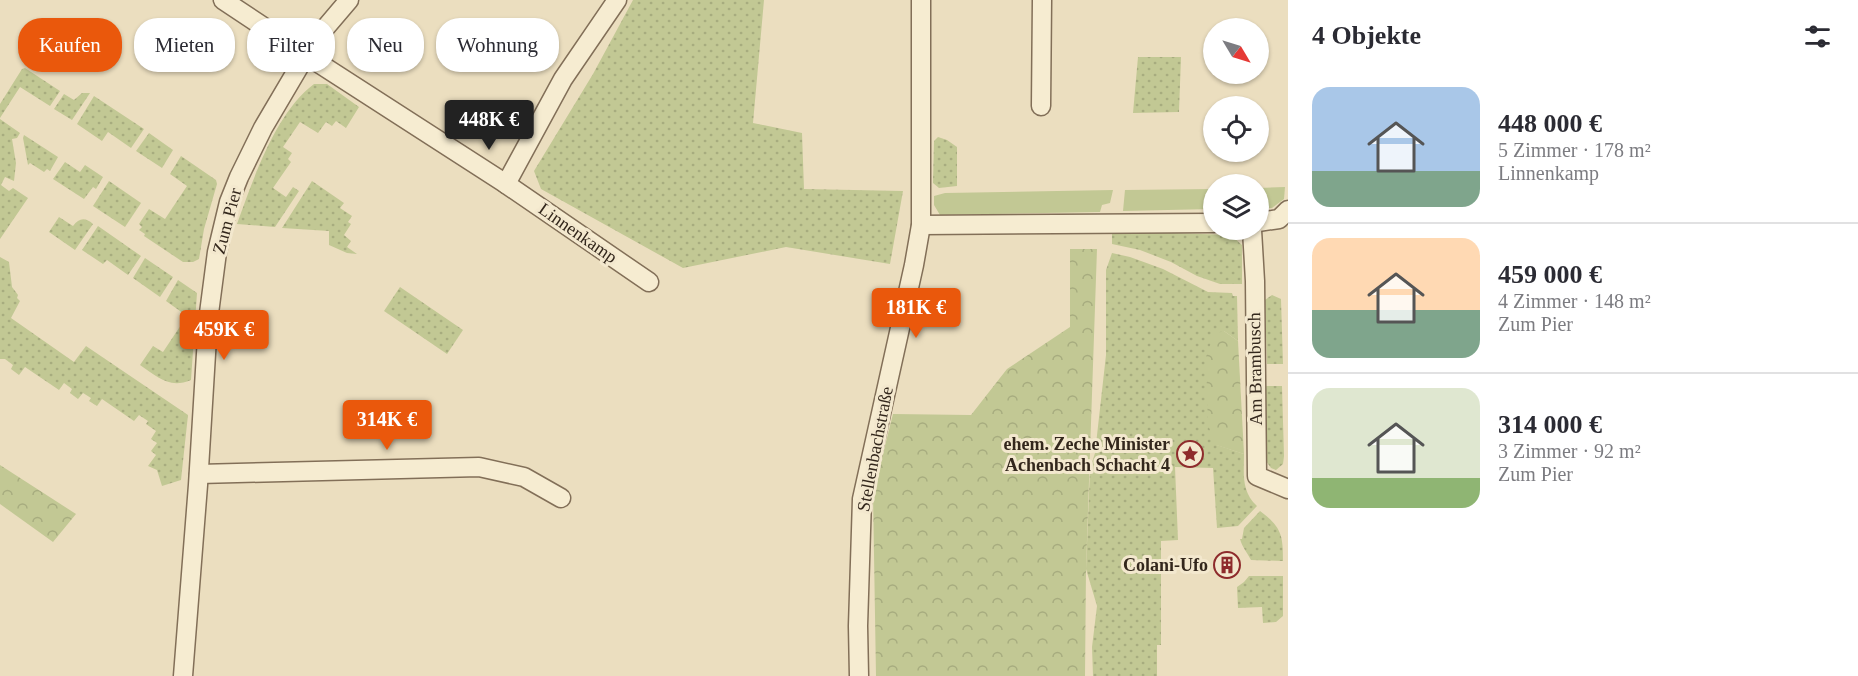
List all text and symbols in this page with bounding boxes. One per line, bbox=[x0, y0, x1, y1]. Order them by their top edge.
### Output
chip: Kaufen bbox=[18, 18, 122, 72]
chip: Mieten bbox=[134, 18, 235, 72]
chip: Filter bbox=[247, 18, 335, 72]
chip: Neu bbox=[347, 18, 424, 72]
chip: Wohnung bbox=[436, 18, 559, 72]
north arrow bbox=[1203, 18, 1269, 84]
map controls bbox=[1203, 18, 1269, 240]
icon: filters bbox=[1801, 20, 1834, 53]
text: 4 Objekte bbox=[1312, 21, 1421, 50]
button: locate bbox=[1203, 96, 1269, 162]
pin: 448K € bbox=[440, 100, 538, 151]
text: 448K € bbox=[459, 108, 519, 130]
text: 448 000 € bbox=[1498, 109, 1602, 138]
icon: home bbox=[1360, 111, 1432, 183]
text: 5 Zimmer · 178 m² bbox=[1498, 139, 1651, 161]
text: Linnenkamp bbox=[1498, 162, 1599, 184]
button: layers bbox=[1203, 174, 1269, 240]
street label: Zum Pier bbox=[209, 186, 245, 256]
street label: Linnenkamp bbox=[535, 199, 621, 267]
text: 459 000 € bbox=[1498, 260, 1602, 289]
icon: home bbox=[1360, 262, 1432, 334]
pin: 181K € bbox=[867, 288, 965, 339]
text: 4 Zimmer · 148 m² bbox=[1498, 290, 1651, 312]
text: 181K € bbox=[886, 296, 946, 318]
pin: 459K € bbox=[175, 310, 273, 361]
street label: Am Brambusch bbox=[1244, 312, 1266, 426]
text: Zum Pier bbox=[1498, 313, 1573, 335]
text: 459K € bbox=[194, 318, 254, 340]
street label: Stellenbachstraße bbox=[853, 385, 897, 513]
pin: 314K € bbox=[338, 400, 436, 451]
text: 314K € bbox=[357, 408, 417, 430]
text: 314 000 € bbox=[1498, 410, 1602, 439]
icon: home bbox=[1360, 412, 1432, 484]
place label: ehem. Zeche Minister Achenbach Schacht 4 bbox=[1004, 434, 1170, 475]
place icon: ehem. Zeche Minister Achenbach Schacht 4 bbox=[1175, 439, 1205, 469]
text: 3 Zimmer · 92 m² bbox=[1498, 440, 1641, 462]
text: Zum Pier bbox=[1498, 463, 1573, 485]
building icon: Colani-Ufo bbox=[1212, 550, 1242, 580]
place label: Colani-Ufo bbox=[1123, 555, 1208, 575]

